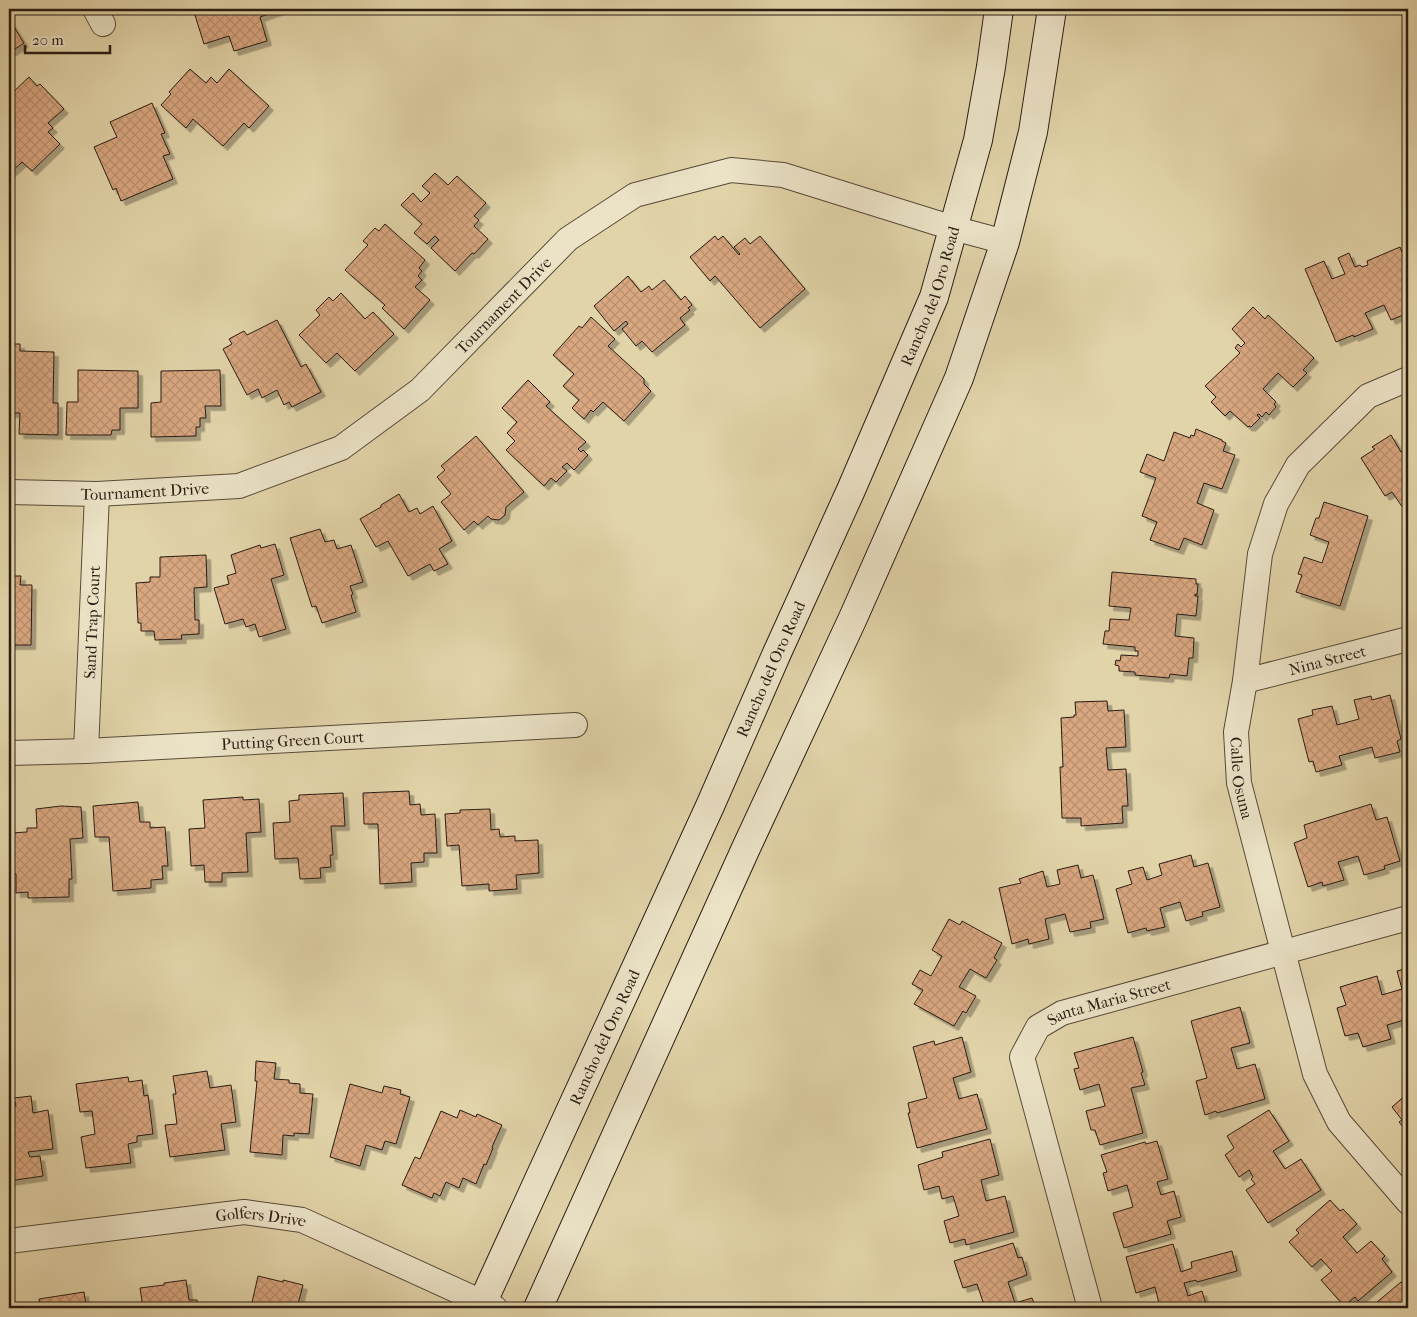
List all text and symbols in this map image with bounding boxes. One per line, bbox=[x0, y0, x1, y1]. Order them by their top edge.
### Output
scale bar bbox=[25, 22, 110, 54]
text: 20 m bbox=[32, 31, 64, 49]
street label: Rancho del Oro Road bbox=[897, 224, 963, 369]
street label: Tournament Drive bbox=[452, 253, 555, 358]
street label: Tournament Drive bbox=[81, 479, 210, 504]
street label: Sand Trap Court bbox=[80, 565, 104, 679]
street label: Rancho del Oro Road bbox=[732, 598, 809, 740]
street label: Nina Street bbox=[1287, 641, 1368, 679]
street label: Putting Green Court bbox=[221, 727, 365, 754]
street label: Calle Osuna bbox=[1226, 736, 1257, 821]
street label: Rancho del Oro Road bbox=[565, 966, 644, 1108]
street label: Santa Maria Street bbox=[1044, 975, 1173, 1030]
street label: Golfers Drive bbox=[214, 1203, 310, 1231]

